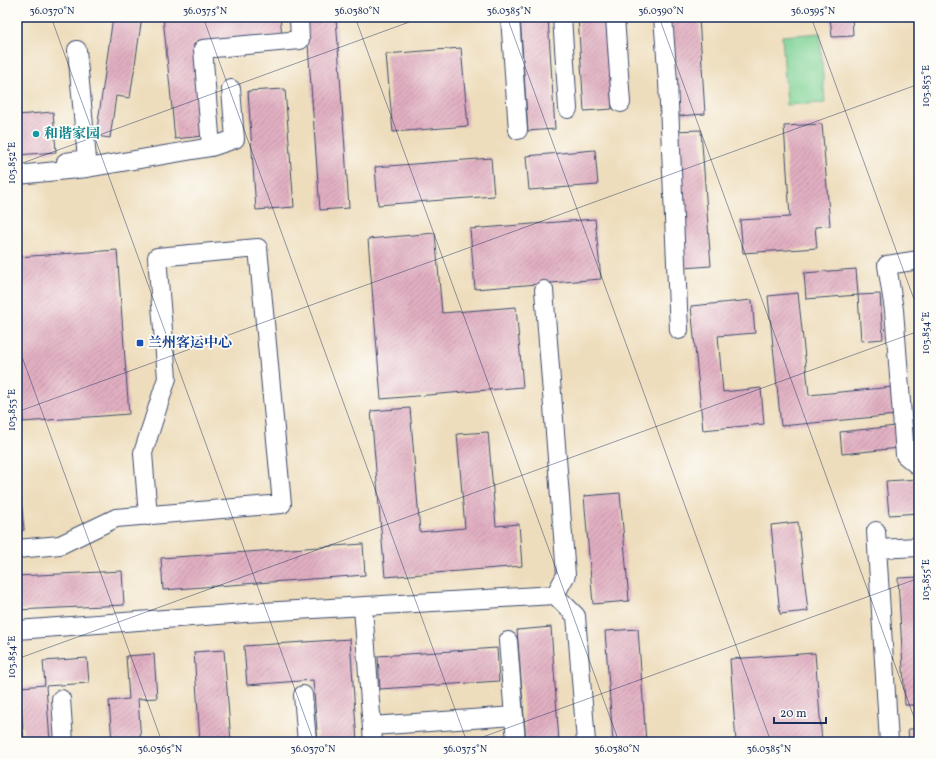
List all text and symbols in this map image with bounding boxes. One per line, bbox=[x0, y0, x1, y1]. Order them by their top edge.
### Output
text: 36.0370°N bbox=[30, 4, 75, 18]
text: 36.0375°N bbox=[183, 4, 228, 18]
text: 36.0380°N bbox=[334, 4, 380, 18]
text: 36.0385°N bbox=[487, 4, 532, 18]
text: 36.0390°N bbox=[638, 4, 684, 18]
text: 36.0395°N bbox=[791, 4, 836, 18]
text: 103.853°E bbox=[919, 65, 933, 107]
place label: 和谐家园 bbox=[44, 125, 100, 144]
marker: 和谐家园 bbox=[31, 129, 41, 139]
text: 103.852°E bbox=[5, 142, 19, 184]
text: 103.854°E bbox=[919, 312, 933, 354]
place label: 兰州客运中心 bbox=[148, 334, 232, 353]
marker: 兰州客运中心 bbox=[135, 338, 145, 348]
text: 103.853°E bbox=[5, 389, 19, 431]
text: 103.855°E bbox=[919, 559, 933, 601]
text: 103.854°E bbox=[5, 636, 19, 678]
scale bar bbox=[774, 699, 826, 725]
text: 20 m bbox=[780, 706, 807, 722]
text: 36.0365°N bbox=[138, 742, 183, 756]
text: 36.0370°N bbox=[291, 742, 336, 756]
text: 36.0375°N bbox=[443, 742, 488, 756]
text: 36.0380°N bbox=[594, 742, 640, 756]
text: 36.0385°N bbox=[747, 742, 792, 756]

